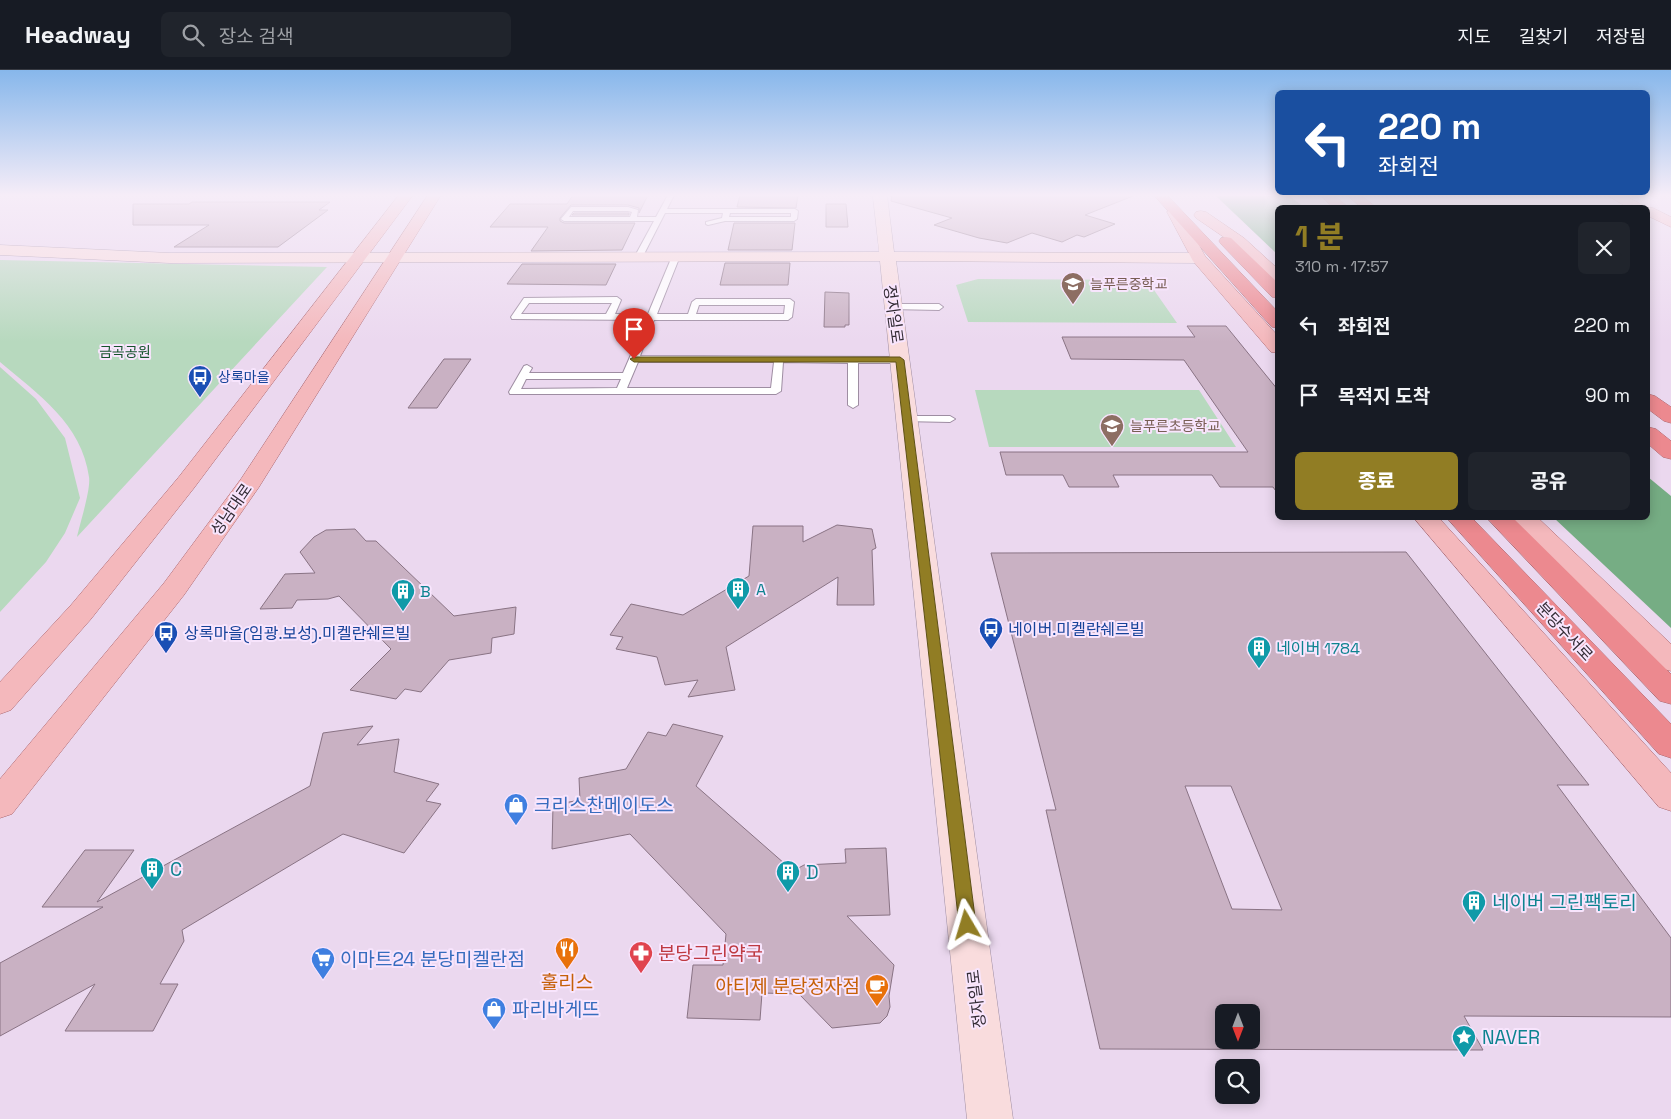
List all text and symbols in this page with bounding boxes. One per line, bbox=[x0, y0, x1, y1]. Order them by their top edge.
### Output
search box bbox=[161, 12, 511, 57]
text: Headway bbox=[25, 19, 131, 50]
icon: search bbox=[179, 21, 207, 49]
text: 장소 검색 bbox=[219, 24, 293, 49]
text: 지도 bbox=[1458, 25, 1491, 48]
text: 길찾기 bbox=[1519, 25, 1568, 48]
text: 저장됨 bbox=[1596, 25, 1646, 48]
text: 220 m bbox=[1378, 105, 1481, 149]
icon: left bbox=[1295, 110, 1360, 175]
text: 좌회전 bbox=[1378, 152, 1439, 180]
text: 1 분 bbox=[1295, 217, 1344, 256]
button: close bbox=[1578, 222, 1630, 274]
text: 310 m · 17:57 bbox=[1295, 256, 1389, 277]
school or university icon: 늘푸른중학교 bbox=[1060, 271, 1086, 305]
place label: 늘푸른중학교 bbox=[1090, 275, 1167, 293]
street label: 정자일로 bbox=[879, 283, 908, 345]
pin bbox=[613, 308, 655, 359]
icon: left bbox=[1295, 311, 1323, 339]
text: 220 m bbox=[1574, 313, 1630, 338]
text: 좌회전 bbox=[1338, 314, 1390, 339]
icon: arrive bbox=[620, 315, 648, 343]
park label: 금곡공원 bbox=[99, 343, 151, 361]
bus stop icon: 상록마을 bbox=[187, 364, 213, 398]
place label: 상록마을 bbox=[218, 368, 270, 386]
icon: arrive bbox=[1295, 381, 1323, 409]
text: 90 m bbox=[1585, 383, 1630, 408]
text: 목적지 도착 bbox=[1338, 384, 1430, 409]
school or university icon: 늘푸른초등학교 bbox=[1099, 413, 1125, 447]
place label: 늘푸른초등학교 bbox=[1130, 417, 1220, 435]
button: 종료 bbox=[1295, 452, 1458, 510]
button: 공유 bbox=[1468, 452, 1630, 510]
street label: 성남대로 bbox=[206, 479, 257, 539]
building icon: A bbox=[725, 576, 751, 610]
building icon: B bbox=[390, 578, 416, 612]
place label: A bbox=[756, 579, 766, 600]
place label: B bbox=[420, 581, 431, 602]
street label: 분당수서로 bbox=[1532, 597, 1598, 666]
bus stop icon: 네이버.미켈란쉐르빌 bbox=[978, 616, 1004, 650]
place label: 네이버.미켈란쉐르빌 bbox=[1008, 619, 1145, 640]
bus stop icon: 상록마을(임광.보성).미켈란쉐르빌 bbox=[153, 620, 179, 654]
place label: 상록마을(임광.보성).미켈란쉐르빌 bbox=[184, 623, 410, 644]
building icon: 네이버 1784 bbox=[1246, 635, 1272, 669]
place label: 네이버 1784 bbox=[1276, 638, 1360, 659]
shop icon: 크리스찬메이도스 bbox=[503, 792, 529, 826]
place label: 크리스찬메이도스 bbox=[534, 793, 674, 818]
building icon: C bbox=[139, 856, 165, 890]
place label: C bbox=[170, 857, 182, 882]
building icon: D bbox=[775, 859, 801, 893]
place label: D bbox=[806, 860, 819, 885]
building icon: 네이버 그린팩토리 bbox=[1461, 889, 1487, 923]
place label: 네이버 그린팩토리 bbox=[1492, 890, 1637, 915]
position arrow bbox=[940, 898, 992, 950]
restaurant icon: 훌리스 bbox=[554, 936, 580, 970]
pharmacy icon: 분당그린약국 bbox=[628, 940, 654, 974]
place label: 분당그린약국 bbox=[658, 941, 763, 966]
supermarket icon: 이마트24 분당미켈란점 bbox=[310, 946, 336, 980]
place label: 이마트24 분당미켈란점 bbox=[340, 947, 525, 972]
street label: 정자일로 bbox=[962, 968, 991, 1029]
place label: 훌리스 bbox=[541, 970, 593, 995]
cafe icon: 아티제 분당정자점 bbox=[864, 973, 890, 1007]
place label: 아티제 분당정자점 bbox=[715, 974, 860, 999]
shop icon: 파리바게뜨 bbox=[481, 996, 507, 1030]
place label: 파리바게뜨 bbox=[512, 997, 599, 1022]
north arrow bbox=[1215, 1004, 1260, 1049]
map controls bbox=[1215, 1004, 1260, 1104]
place icon: NAVER bbox=[1451, 1024, 1477, 1058]
place label: NAVER bbox=[1482, 1025, 1540, 1050]
button: search bbox=[1215, 1059, 1260, 1104]

